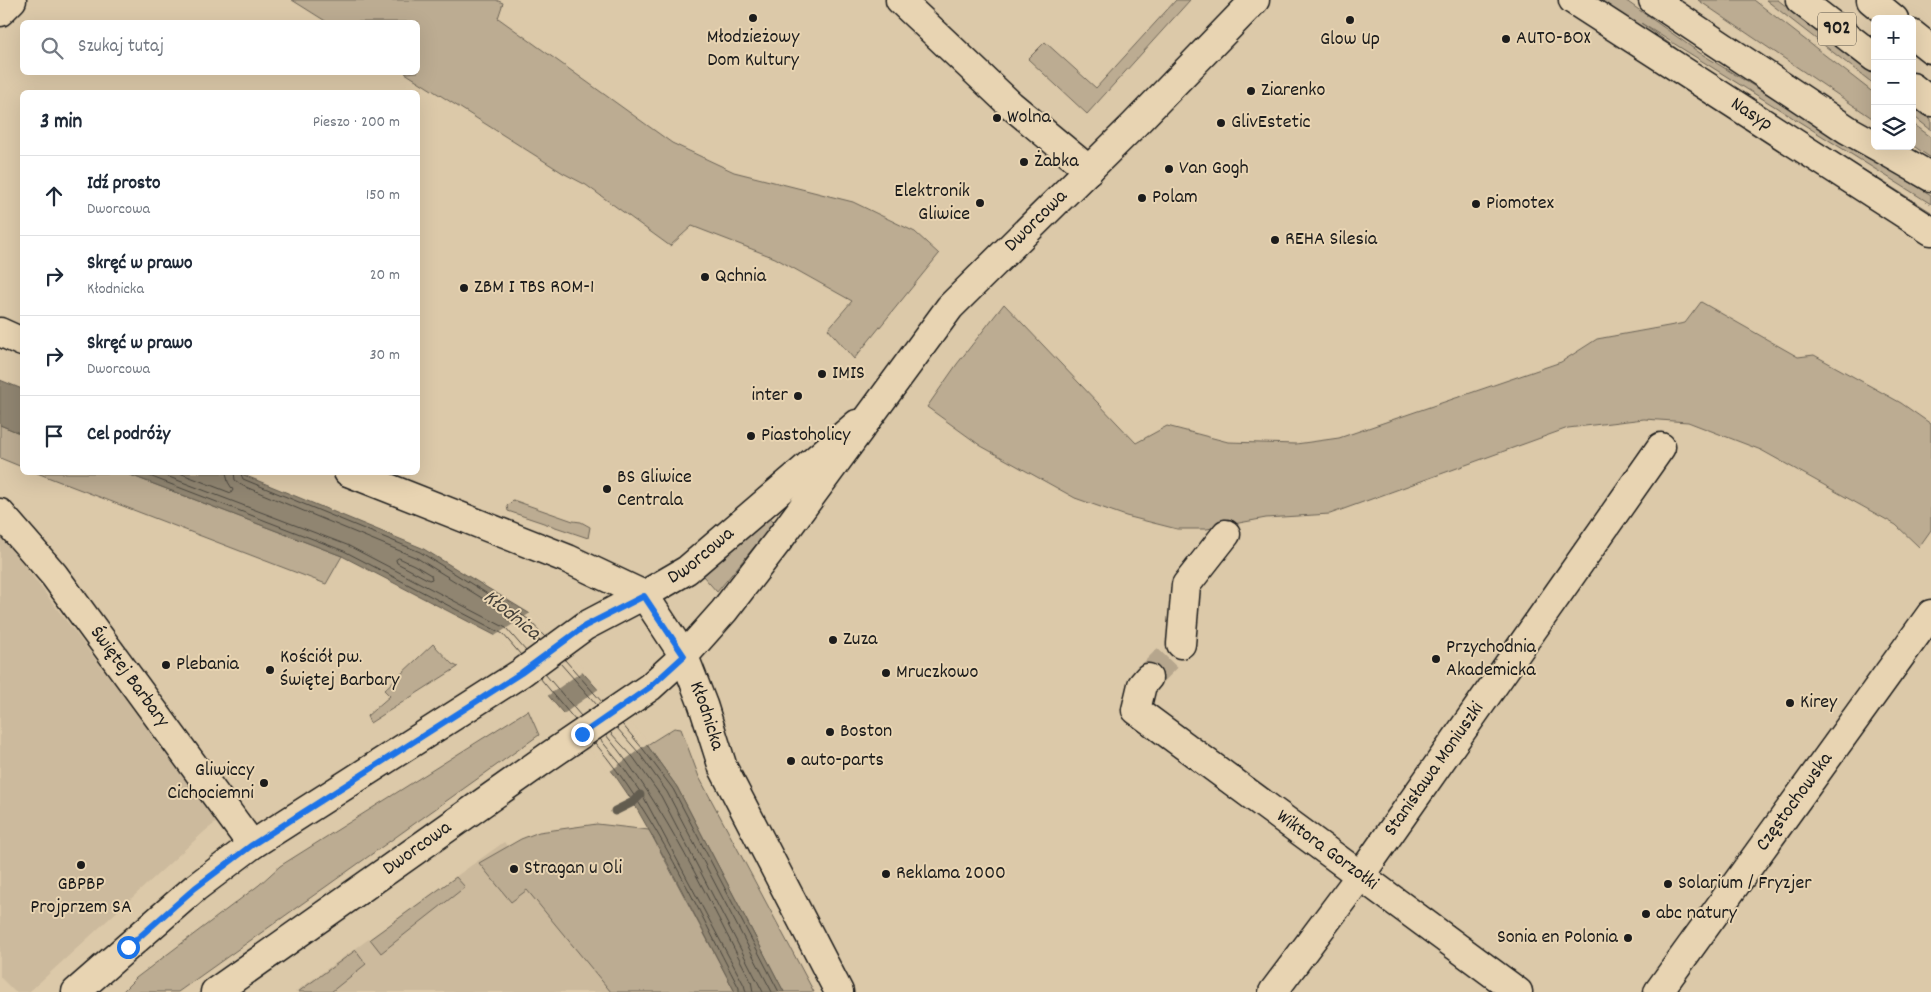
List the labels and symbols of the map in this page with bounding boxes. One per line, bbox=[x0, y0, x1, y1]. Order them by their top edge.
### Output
marker: Młodzieżowy Dom Kultury bbox=[747, 12, 759, 24]
road number: 902 bbox=[1818, 12, 1856, 46]
marker: Glow Up bbox=[1344, 14, 1356, 26]
place label: Młodzieżowy Dom Kultury bbox=[707, 24, 800, 75]
place label: AUTO-BOX bbox=[1516, 25, 1591, 53]
place label: Glow Up bbox=[1320, 26, 1380, 54]
marker: AUTO-BOX bbox=[1500, 33, 1512, 45]
place label: Ziarenko bbox=[1261, 77, 1326, 105]
marker: Ziarenko bbox=[1245, 85, 1257, 97]
street label: Nasyp bbox=[1725, 91, 1778, 139]
place label: Wolna bbox=[1007, 104, 1051, 132]
place label: GlivEstetic bbox=[1231, 109, 1311, 137]
marker: Wolna bbox=[991, 112, 1003, 124]
marker: GlivEstetic bbox=[1215, 117, 1227, 129]
place label: Żabka bbox=[1034, 148, 1079, 176]
place label: Van Gogh bbox=[1179, 155, 1249, 183]
marker: Żabka bbox=[1018, 156, 1030, 168]
marker: Van Gogh bbox=[1163, 163, 1175, 175]
place label: Elektronik Gliwice bbox=[894, 178, 970, 229]
street label: Dworcowa bbox=[999, 183, 1075, 259]
place label: Polam bbox=[1152, 184, 1198, 212]
place label: Piomotex bbox=[1486, 190, 1554, 218]
marker: Polam bbox=[1136, 192, 1148, 204]
marker: Elektronik Gliwice bbox=[974, 197, 986, 209]
marker: Piomotex bbox=[1470, 198, 1482, 210]
place label: REHA Silesia bbox=[1285, 226, 1378, 254]
marker: REHA Silesia bbox=[1269, 234, 1281, 246]
place label: Qchnia bbox=[715, 263, 767, 291]
marker: Qchnia bbox=[699, 271, 711, 283]
place label: ZBM I TBS ROM-1 bbox=[474, 274, 594, 302]
marker: ZBM I TBS ROM-1 bbox=[458, 282, 470, 294]
place label: IMIS bbox=[832, 360, 865, 388]
marker: IMIS bbox=[816, 368, 828, 380]
place label: inter bbox=[752, 382, 789, 410]
marker: inter bbox=[792, 390, 804, 402]
place label: Piastoholicy bbox=[761, 422, 851, 450]
marker: Piastoholicy bbox=[745, 430, 757, 442]
place label: BS Gliwice Centrala bbox=[617, 464, 692, 515]
marker: BS Gliwice Centrala bbox=[601, 483, 613, 495]
street label: Dworcowa bbox=[663, 521, 741, 592]
water label: Kłodnica bbox=[476, 584, 547, 649]
street label: Świętej Barbary bbox=[82, 621, 176, 734]
place label: Zuza bbox=[843, 626, 878, 654]
marker: Zuza bbox=[827, 634, 839, 646]
place label: Przychodnia Akademicka bbox=[1446, 634, 1537, 685]
place label: Kościół pw. Świętej Barbary bbox=[280, 644, 400, 695]
place label: Plebania bbox=[176, 651, 240, 679]
marker: Przychodnia Akademicka bbox=[1430, 653, 1442, 665]
marker: Plebania bbox=[160, 659, 172, 671]
place label: Mruczkowo bbox=[896, 659, 978, 687]
marker: Kościół pw. Świętej Barbary bbox=[264, 664, 276, 676]
marker: Mruczkowo bbox=[880, 667, 892, 679]
street label: Kłodnicka bbox=[681, 677, 731, 755]
place label: Kirey bbox=[1800, 689, 1838, 717]
street label: Stanisława Moniuszki bbox=[1378, 696, 1492, 842]
marker: Kirey bbox=[1784, 697, 1796, 709]
place label: Boston bbox=[840, 718, 892, 746]
route end bbox=[571, 723, 594, 746]
marker: Boston bbox=[824, 726, 836, 738]
place label: auto-parts bbox=[801, 747, 884, 775]
street label: Częstochowska bbox=[1750, 747, 1841, 858]
marker: auto-parts bbox=[785, 755, 797, 767]
place label: Gliwiccy Cichociemni bbox=[167, 757, 255, 808]
marker: Gliwiccy Cichociemni bbox=[258, 777, 270, 789]
street label: Wiktora Gorzołki bbox=[1270, 804, 1384, 898]
street label: Dworcowa bbox=[377, 814, 458, 883]
place label: Stragan u Oli bbox=[524, 855, 622, 883]
marker: GBPBP Projprzem SA bbox=[75, 859, 87, 871]
place label: Reklama 2000 bbox=[896, 860, 1006, 888]
marker: Stragan u Oli bbox=[508, 863, 520, 875]
marker: Reklama 2000 bbox=[880, 868, 892, 880]
place label: Solarium / Fryzjer bbox=[1678, 870, 1812, 898]
place label: GBPBP Projprzem SA bbox=[30, 871, 132, 922]
marker: Solarium / Fryzjer bbox=[1662, 878, 1674, 890]
place label: abc natury bbox=[1656, 900, 1738, 928]
marker: abc natury bbox=[1640, 908, 1652, 920]
place label: Sonia en Polonia bbox=[1497, 924, 1619, 952]
marker: Sonia en Polonia bbox=[1622, 932, 1634, 944]
route start bbox=[117, 936, 140, 959]

